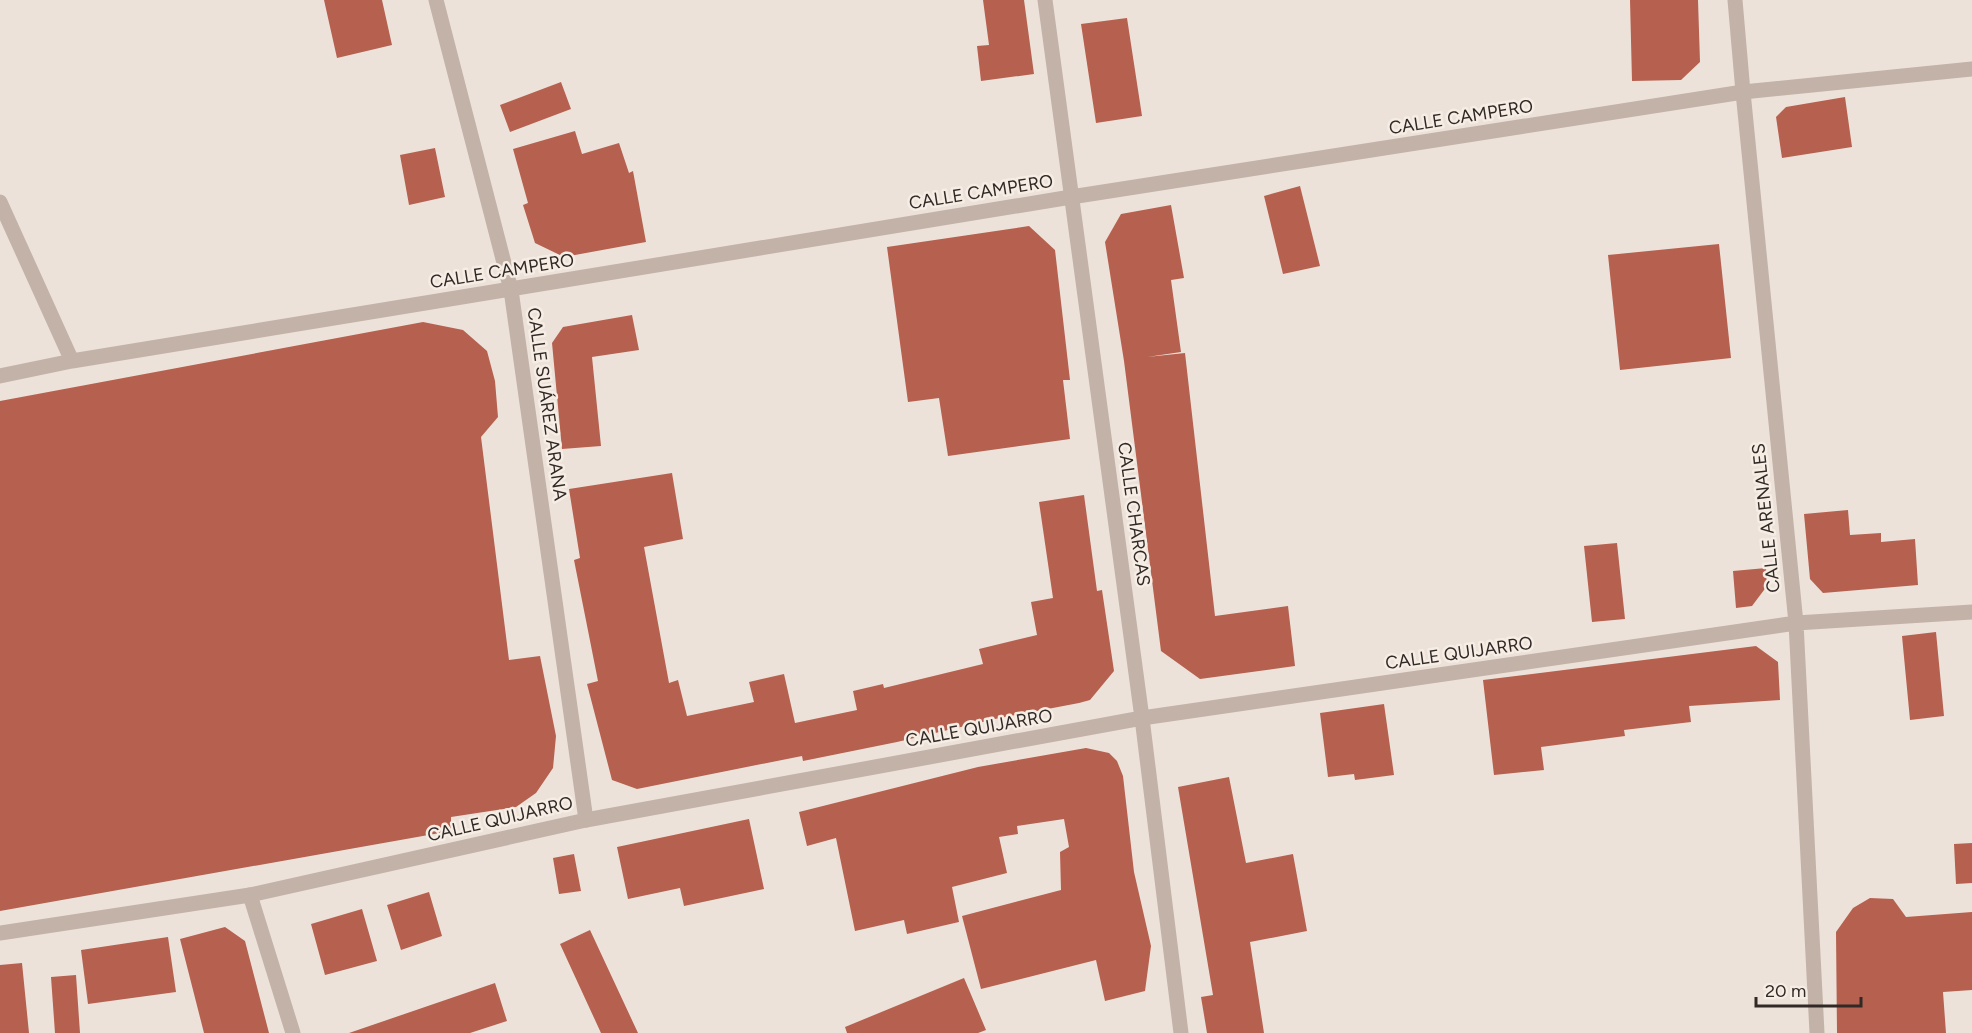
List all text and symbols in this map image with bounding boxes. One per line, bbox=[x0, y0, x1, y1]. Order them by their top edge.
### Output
street label: CALLE CAMPERO bbox=[1387, 95, 1535, 139]
street label: CALLE CAMPERO bbox=[907, 170, 1055, 214]
street label: CALLE CAMPERO bbox=[428, 249, 576, 293]
street label: CALLE SUÁREZ ARANA bbox=[523, 306, 571, 502]
street label: CALLE CHARCAS bbox=[1113, 441, 1155, 587]
street label: CALLE ARENALES bbox=[1747, 442, 1785, 594]
street label: CALLE QUIJARRO bbox=[1384, 632, 1534, 674]
street label: CALLE QUIJARRO bbox=[904, 704, 1054, 752]
street label: CALLE QUIJARRO bbox=[425, 792, 575, 846]
scale bar bbox=[1756, 970, 1861, 1008]
text: 20 m bbox=[1765, 980, 1806, 1002]

